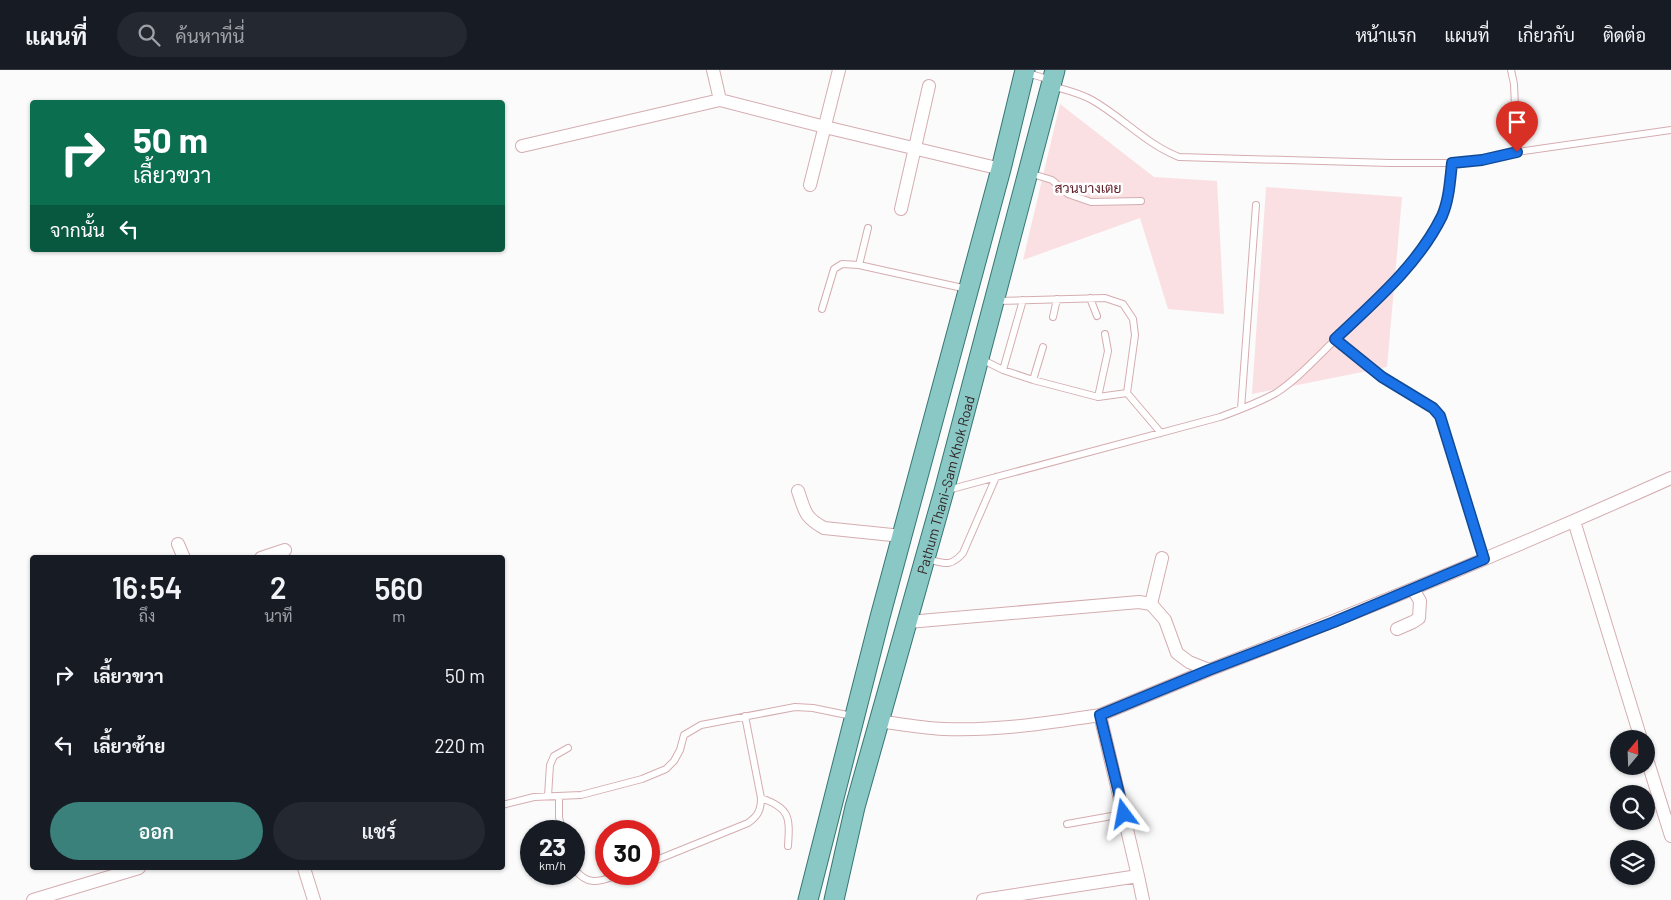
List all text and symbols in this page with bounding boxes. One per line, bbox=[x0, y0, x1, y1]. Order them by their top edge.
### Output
search box bbox=[117, 12, 467, 57]
text: แผนที่ bbox=[25, 21, 87, 50]
icon: search bbox=[135, 21, 163, 49]
text: ค้นหาที่นี่ bbox=[175, 24, 245, 47]
text: หน้าแรก bbox=[1355, 24, 1417, 46]
text: แผนที่ bbox=[1445, 24, 1489, 46]
text: เกี่ยวกับ bbox=[1517, 24, 1575, 46]
text: ติดต่อ bbox=[1603, 24, 1646, 46]
pin bbox=[1496, 101, 1538, 152]
icon: arrive bbox=[1503, 108, 1531, 136]
text: 50 m bbox=[133, 118, 208, 160]
icon: right bbox=[50, 120, 115, 185]
text: เลี้ยวขวา bbox=[133, 161, 211, 187]
park label: สวนบางเตย bbox=[1054, 179, 1122, 196]
icon: left bbox=[115, 215, 143, 243]
text: จากนั้น bbox=[50, 218, 105, 241]
street label: Pathum Thani–Sam Khok Road bbox=[913, 394, 977, 576]
text: 16:54 bbox=[112, 569, 182, 605]
text: 2 bbox=[270, 569, 287, 605]
text: 560 bbox=[374, 570, 423, 606]
text: ถึง bbox=[139, 606, 155, 625]
text: นาที bbox=[264, 606, 293, 625]
text: m bbox=[392, 606, 405, 625]
icon: right bbox=[50, 661, 78, 689]
text: เลี้ยวขวา bbox=[93, 664, 164, 687]
text: 50 m bbox=[445, 664, 485, 687]
north arrow bbox=[1610, 730, 1655, 775]
map controls bbox=[1610, 730, 1655, 885]
icon: left bbox=[50, 731, 78, 759]
text: เลี้ยวซ้าย bbox=[93, 734, 165, 757]
text: 220 m bbox=[434, 734, 485, 757]
button: search bbox=[1610, 785, 1655, 830]
position arrow bbox=[1097, 787, 1149, 839]
button: ออก bbox=[50, 802, 263, 860]
button: แชร์ bbox=[273, 802, 485, 860]
speed limit sign: 30 bbox=[595, 820, 660, 885]
text: 23 bbox=[539, 831, 566, 861]
button: layers bbox=[1610, 840, 1655, 885]
text: km/h bbox=[539, 858, 566, 872]

